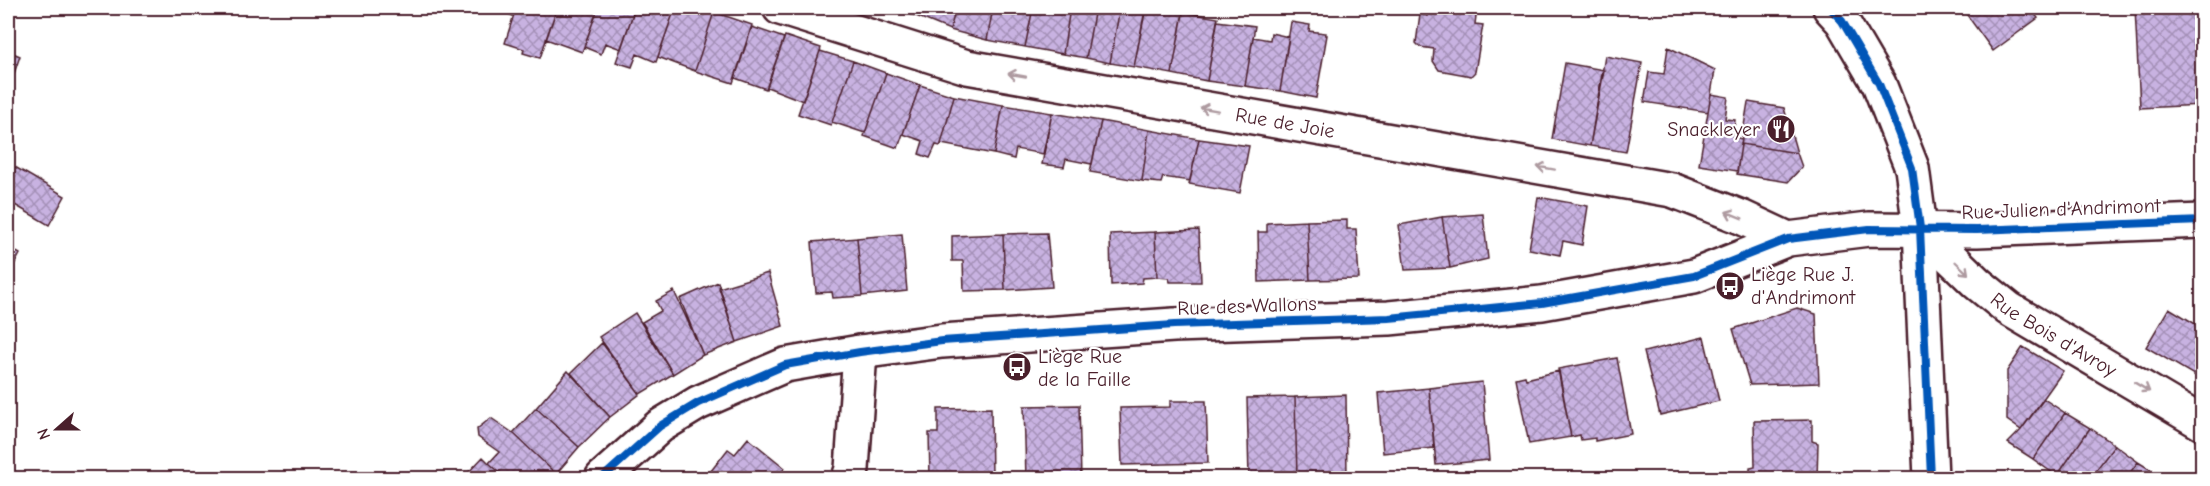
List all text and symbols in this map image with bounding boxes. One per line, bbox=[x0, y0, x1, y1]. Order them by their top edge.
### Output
one-way arrow bbox=[1008, 70, 1027, 81]
one-way arrow bbox=[1200, 103, 1219, 114]
street label: Rue de Joie bbox=[1234, 103, 1337, 142]
restaurant icon: Snackleyer bbox=[1765, 113, 1797, 145]
place label: Snackleyer bbox=[1667, 118, 1760, 141]
one-way arrow bbox=[1537, 162, 1556, 173]
street label: Rue Julien d'Andrimont bbox=[1961, 194, 2162, 224]
one-way arrow bbox=[1726, 208, 1744, 219]
one-way arrow bbox=[1955, 261, 1970, 276]
place label: Liège Rue J. d'Andrimont bbox=[1751, 263, 1856, 309]
bus stop icon: Liège Rue J. d'Andrimont bbox=[1714, 270, 1746, 302]
street label: Rue Bois d'Avroy bbox=[1986, 287, 2121, 382]
street label: Rue des Wallons bbox=[1177, 292, 1317, 320]
place label: Liège Rue de la Faille bbox=[1038, 345, 1131, 391]
bus stop icon: Liège Rue de la Faille bbox=[1001, 351, 1033, 383]
one-way arrow bbox=[2133, 382, 2150, 394]
north arrow bbox=[27, 399, 87, 459]
text: N bbox=[34, 426, 54, 442]

